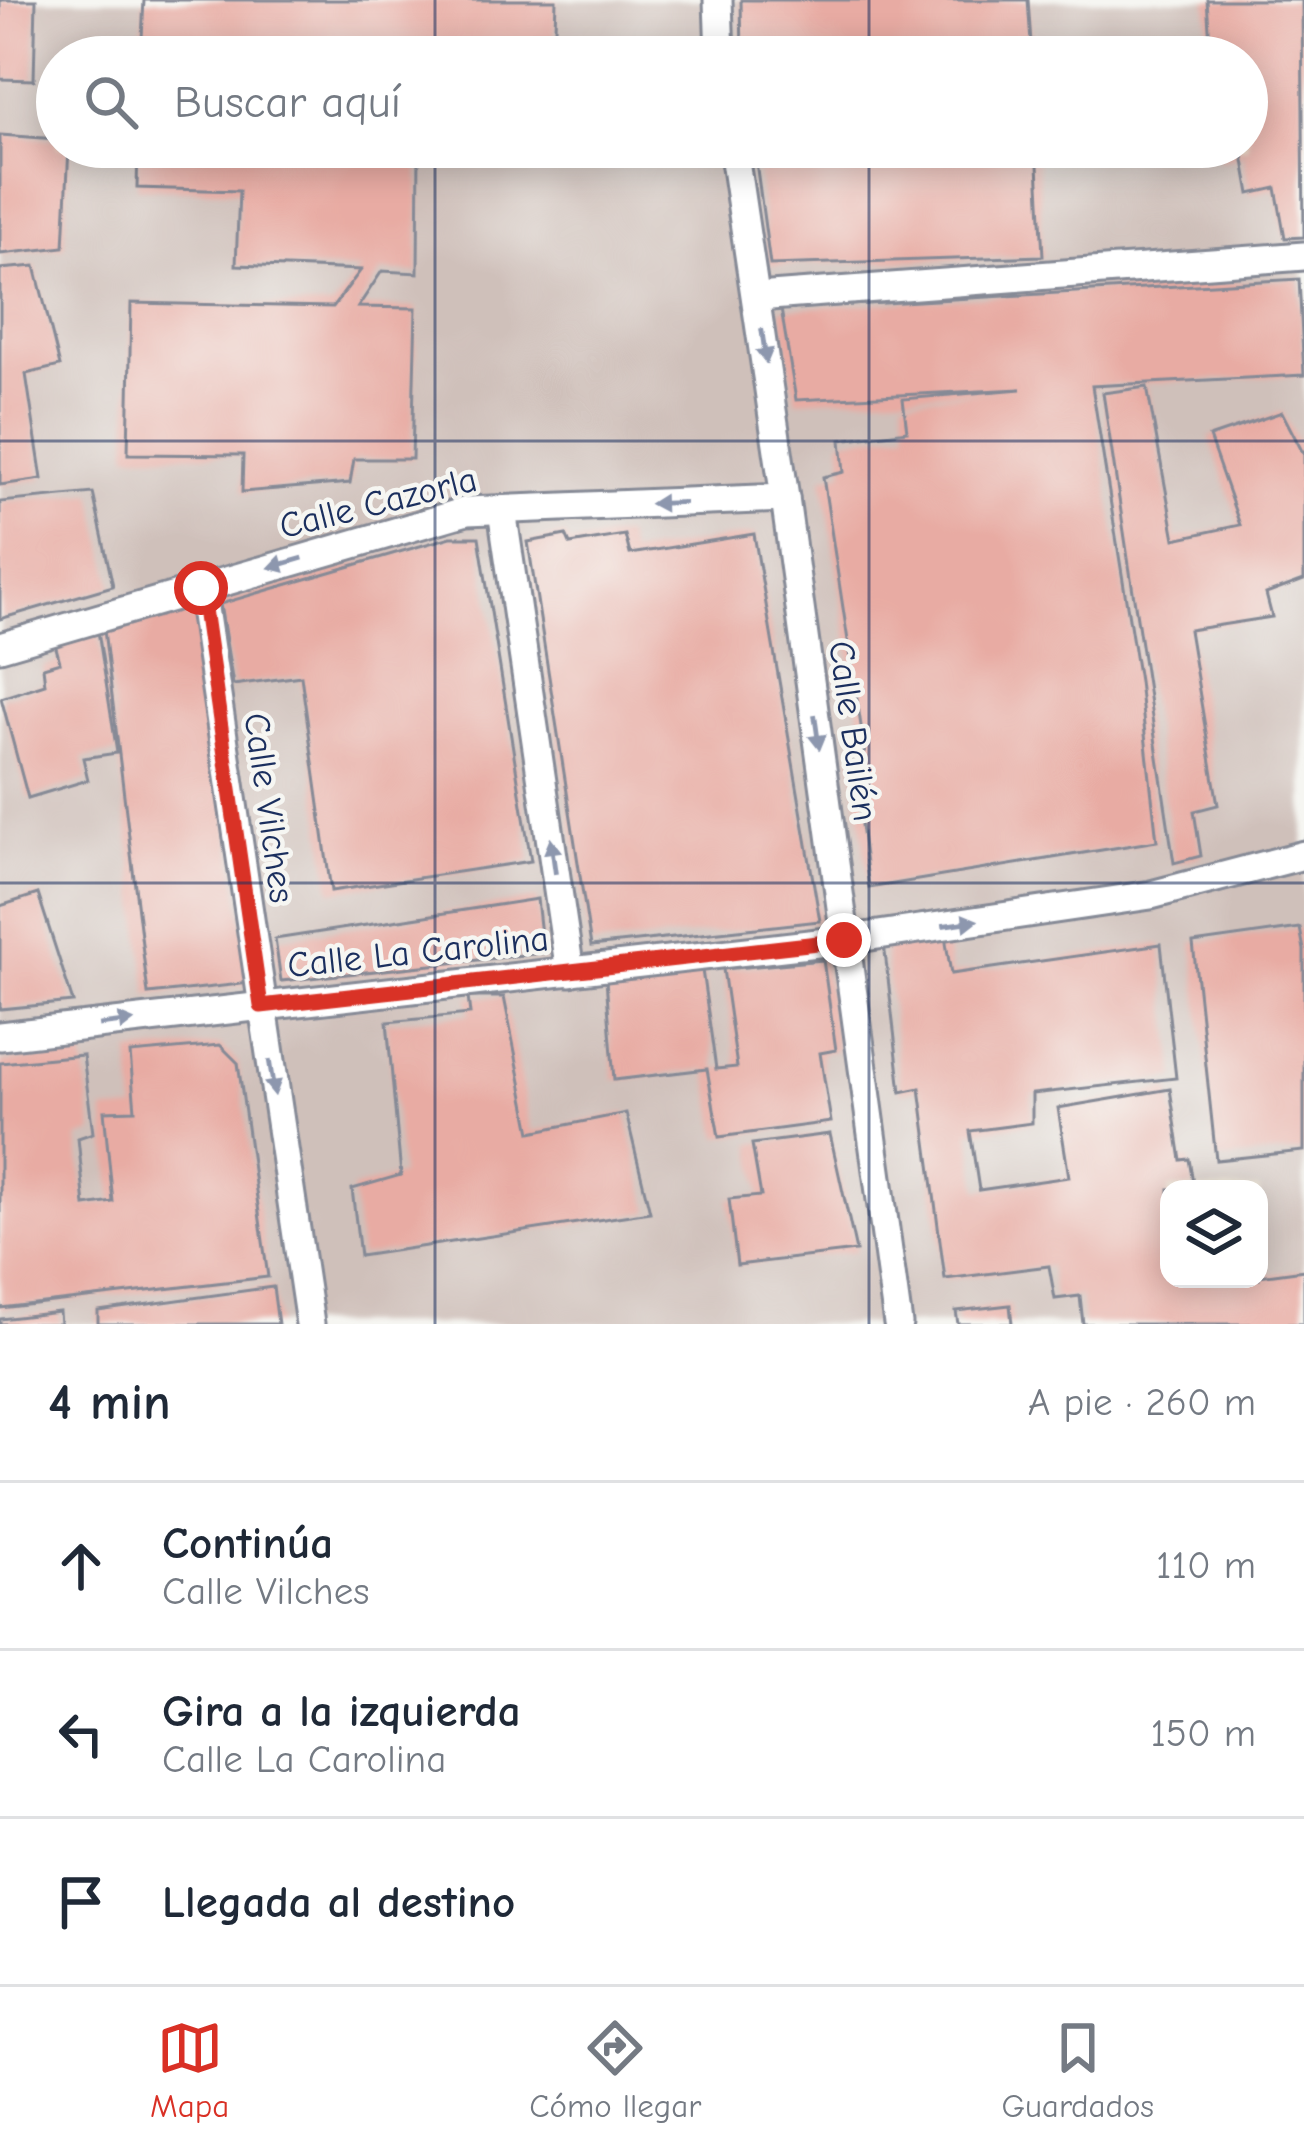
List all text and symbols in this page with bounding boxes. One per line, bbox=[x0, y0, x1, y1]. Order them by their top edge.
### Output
search box bbox=[36, 36, 1268, 168]
icon: search bbox=[78, 69, 144, 135]
text: Buscar aquí bbox=[174, 76, 401, 128]
one-way arrow bbox=[755, 327, 774, 365]
street label: Calle Cazorla bbox=[275, 459, 481, 547]
one-way arrow bbox=[648, 493, 686, 512]
one-way arrow bbox=[267, 555, 304, 573]
route start bbox=[174, 561, 228, 615]
street label: Calle Bailén bbox=[820, 638, 886, 824]
street label: Calle Vilches bbox=[235, 710, 303, 906]
one-way arrow bbox=[807, 714, 826, 751]
one-way arrow bbox=[543, 837, 562, 874]
route end bbox=[817, 913, 871, 967]
one-way arrow bbox=[942, 913, 979, 932]
street label: Calle La Carolina bbox=[285, 918, 551, 986]
one-way arrow bbox=[98, 1013, 135, 1032]
one-way arrow bbox=[263, 1059, 282, 1097]
map controls bbox=[1160, 1180, 1268, 1288]
button: layers bbox=[1160, 1180, 1268, 1288]
text: 4 min bbox=[48, 1373, 171, 1432]
text: A pie · 260 m bbox=[1028, 1380, 1256, 1425]
text: Continúa bbox=[162, 1517, 333, 1569]
icon: ahead bbox=[48, 1533, 114, 1599]
text: 110 m bbox=[1156, 1543, 1256, 1588]
text: Calle Vilches bbox=[162, 1569, 369, 1614]
text: Gira a la izquierda bbox=[162, 1685, 521, 1737]
icon: left bbox=[48, 1701, 114, 1767]
text: 150 m bbox=[1150, 1711, 1256, 1756]
text: Calle La Carolina bbox=[162, 1737, 446, 1782]
icon: arrive bbox=[48, 1869, 114, 1935]
text: Llegada al destino bbox=[162, 1876, 515, 1928]
tab: Mapa bbox=[150, 2015, 229, 2125]
tab: Cómo llegar bbox=[529, 2015, 701, 2125]
tab: Guardados bbox=[1001, 2015, 1154, 2125]

